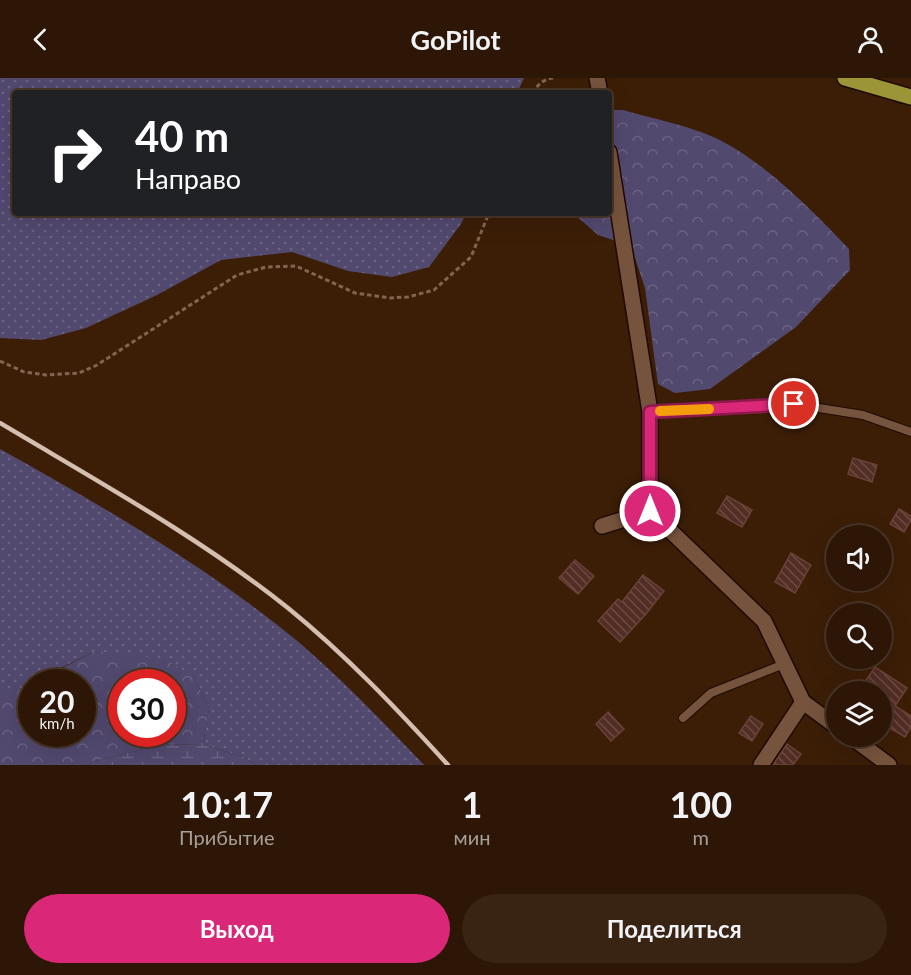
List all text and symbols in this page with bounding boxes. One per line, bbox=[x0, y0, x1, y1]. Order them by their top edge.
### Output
icon: back bbox=[24, 23, 57, 56]
text: GoPilot bbox=[410, 23, 501, 56]
icon: person bbox=[854, 23, 887, 56]
text: 40 m bbox=[135, 111, 229, 161]
icon: right bbox=[36, 114, 114, 192]
text: Направо bbox=[135, 162, 241, 195]
pin bbox=[768, 378, 819, 429]
icon: arrive bbox=[777, 387, 810, 420]
position arrow bbox=[618, 479, 682, 543]
map controls bbox=[826, 525, 892, 747]
button: sound bbox=[826, 525, 892, 591]
button: search bbox=[826, 603, 892, 669]
speed limit sign: 30 bbox=[108, 669, 186, 747]
button: layers bbox=[826, 681, 892, 747]
text: 20 bbox=[40, 683, 74, 719]
text: km/h bbox=[39, 714, 75, 732]
text: 10:17 bbox=[180, 782, 273, 826]
text: 1 bbox=[462, 782, 482, 826]
text: 100 bbox=[669, 782, 732, 826]
text: Прибытие bbox=[179, 825, 275, 849]
text: мин bbox=[454, 825, 490, 849]
text: m bbox=[692, 825, 709, 849]
button: Выход bbox=[24, 894, 450, 963]
button: Поделиться bbox=[462, 894, 887, 963]

